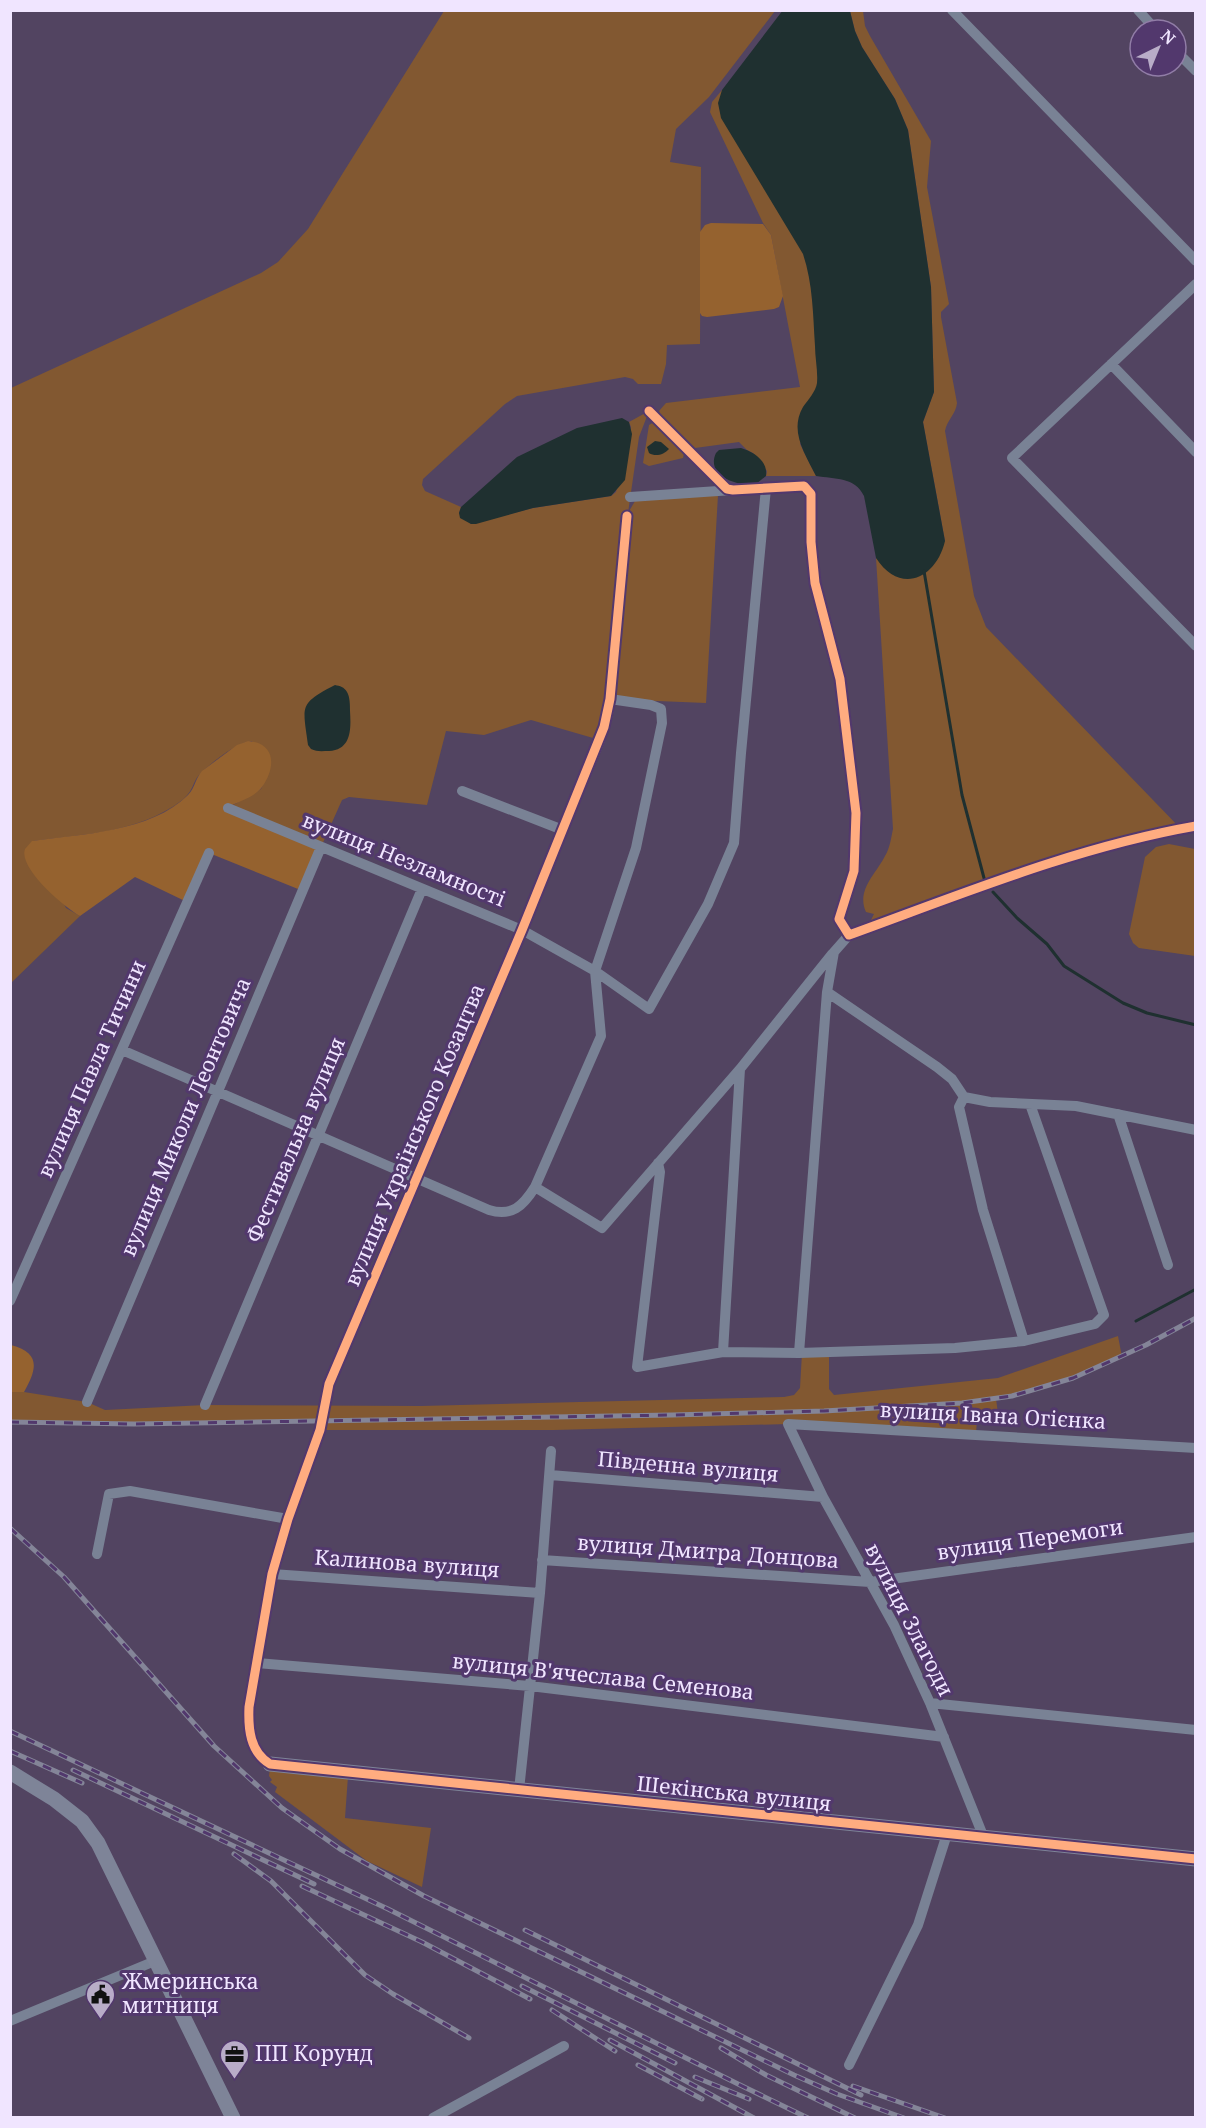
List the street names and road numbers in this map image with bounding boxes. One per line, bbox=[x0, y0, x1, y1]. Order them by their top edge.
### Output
street label: вулиця Незламності bbox=[299, 805, 510, 913]
street label: вулиця Павла Тичини bbox=[30, 955, 152, 1182]
street label: вулиця Миколи Леонтовича bbox=[114, 973, 257, 1260]
street label: вулиця Українського Козацтва bbox=[338, 979, 491, 1290]
street label: Фестивальна вулиця bbox=[239, 1033, 351, 1247]
street label: вулиця Івана Огієнка bbox=[879, 1395, 1107, 1435]
street label: Південна вулиця bbox=[596, 1444, 780, 1488]
street label: вулиця Перемоги bbox=[935, 1512, 1125, 1566]
street label: вулиця Дмитра Донцова bbox=[576, 1528, 840, 1574]
street label: вулиця Злагоди bbox=[859, 1538, 961, 1701]
street label: Калинова вулиця bbox=[314, 1543, 501, 1583]
street label: вулиця В'ячеслава Семенова bbox=[451, 1646, 755, 1706]
street label: Шекінська вулиця bbox=[635, 1769, 833, 1817]

